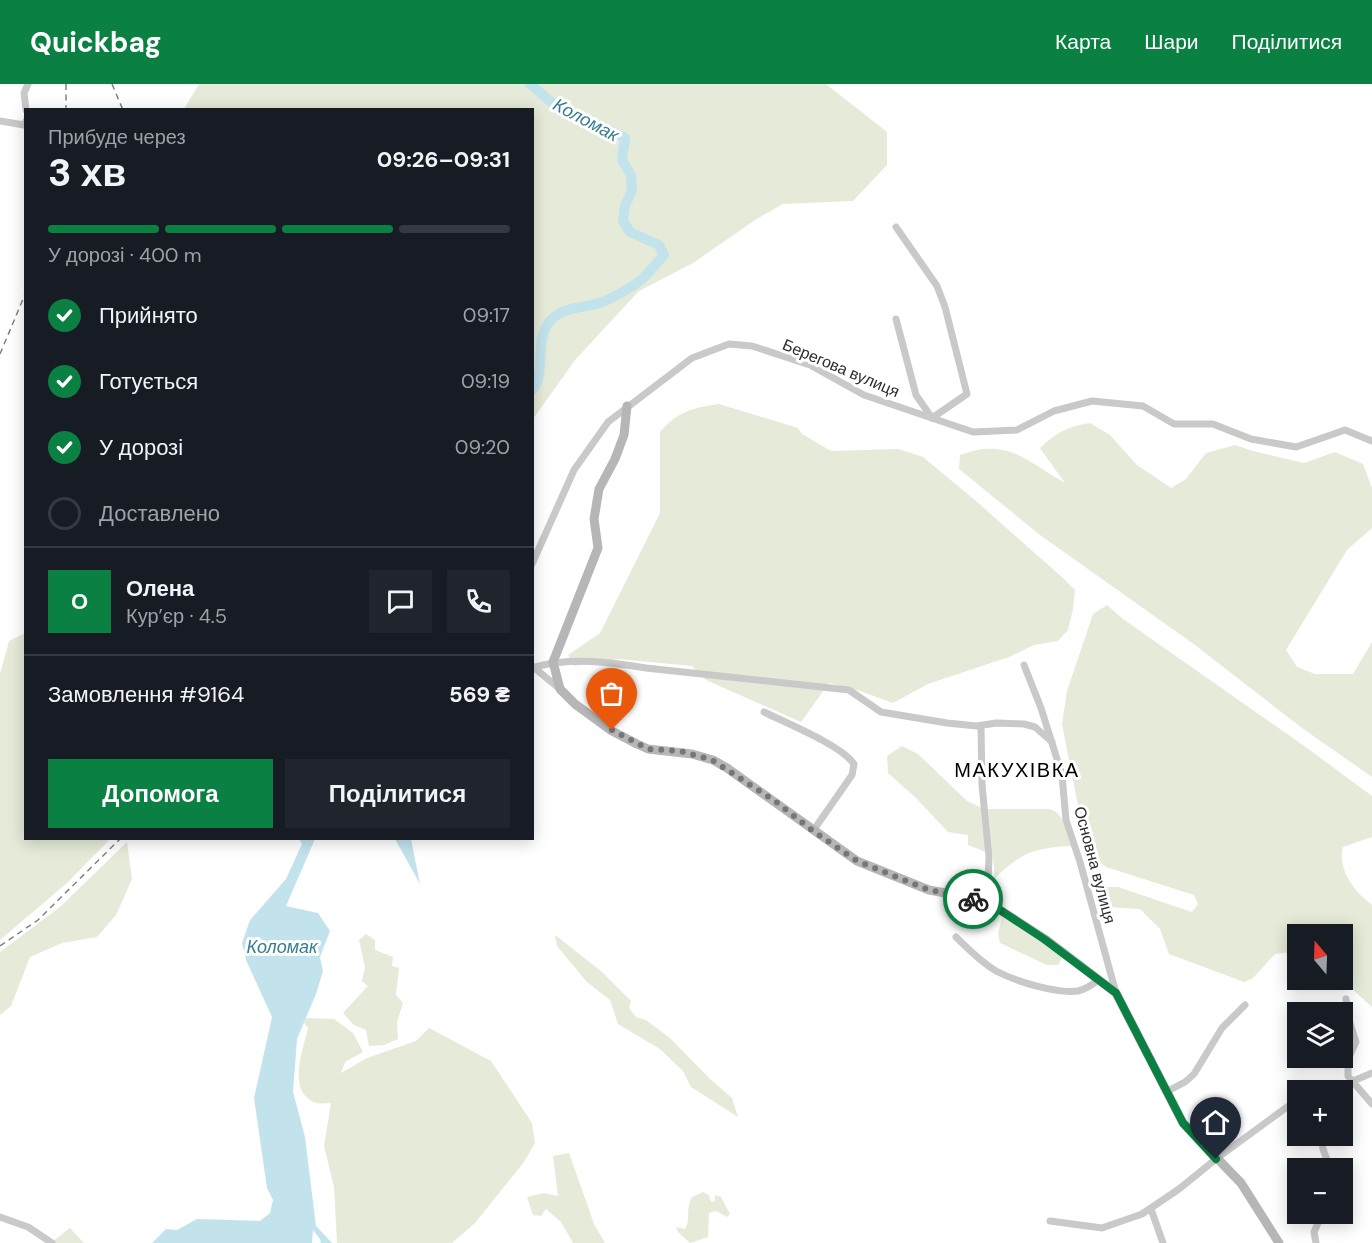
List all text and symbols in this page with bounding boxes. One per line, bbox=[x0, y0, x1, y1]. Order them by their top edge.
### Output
text: Quickbag bbox=[30, 24, 162, 61]
text: Карта bbox=[1055, 28, 1111, 56]
text: Шари bbox=[1144, 28, 1199, 56]
text: Поділитися bbox=[1232, 28, 1342, 56]
water label: Коломак bbox=[549, 93, 624, 148]
text: Прибуде через bbox=[48, 124, 186, 150]
text: 09:26–09:31 bbox=[377, 145, 510, 174]
text: 3 хв bbox=[48, 147, 126, 198]
text: У дорозі · 400 m bbox=[48, 242, 202, 268]
icon: check bbox=[48, 299, 81, 332]
text: Прийнято bbox=[99, 301, 198, 330]
text: 09:17 bbox=[463, 302, 510, 328]
street label: Берегова вулиця bbox=[779, 334, 903, 402]
icon: check bbox=[48, 365, 81, 398]
text: Готується bbox=[99, 367, 198, 396]
text: 09:19 bbox=[461, 368, 510, 394]
icon: check bbox=[48, 431, 81, 464]
text: У дорозі bbox=[99, 433, 183, 462]
text: 09:20 bbox=[455, 434, 510, 460]
text: Доставлено bbox=[99, 499, 220, 528]
button: chat bbox=[369, 570, 432, 633]
button: phone bbox=[447, 570, 510, 633]
text: Олена bbox=[126, 574, 194, 603]
text: О bbox=[71, 587, 88, 616]
text: Кур’єр · 4.5 bbox=[126, 603, 227, 629]
pin bbox=[586, 668, 637, 730]
icon: bag bbox=[595, 677, 628, 710]
text: Замовлення #9164 bbox=[48, 680, 244, 709]
text: 569 ₴ bbox=[449, 680, 510, 709]
district label: МАКУХІВКА bbox=[954, 757, 1080, 783]
button: Допомога bbox=[48, 759, 273, 828]
button: Поділитися bbox=[285, 759, 510, 828]
street label: Основна вулиця bbox=[1069, 804, 1121, 926]
courier bbox=[943, 869, 1003, 929]
icon: bike bbox=[957, 883, 990, 916]
north arrow bbox=[1287, 924, 1353, 990]
map controls bbox=[1287, 924, 1353, 1224]
water label: Коломак bbox=[246, 935, 319, 959]
button: layers bbox=[1287, 1002, 1353, 1068]
button: + bbox=[1287, 1080, 1353, 1146]
pin bbox=[1190, 1097, 1241, 1159]
icon: home bbox=[1199, 1106, 1232, 1139]
button: − bbox=[1287, 1158, 1353, 1224]

